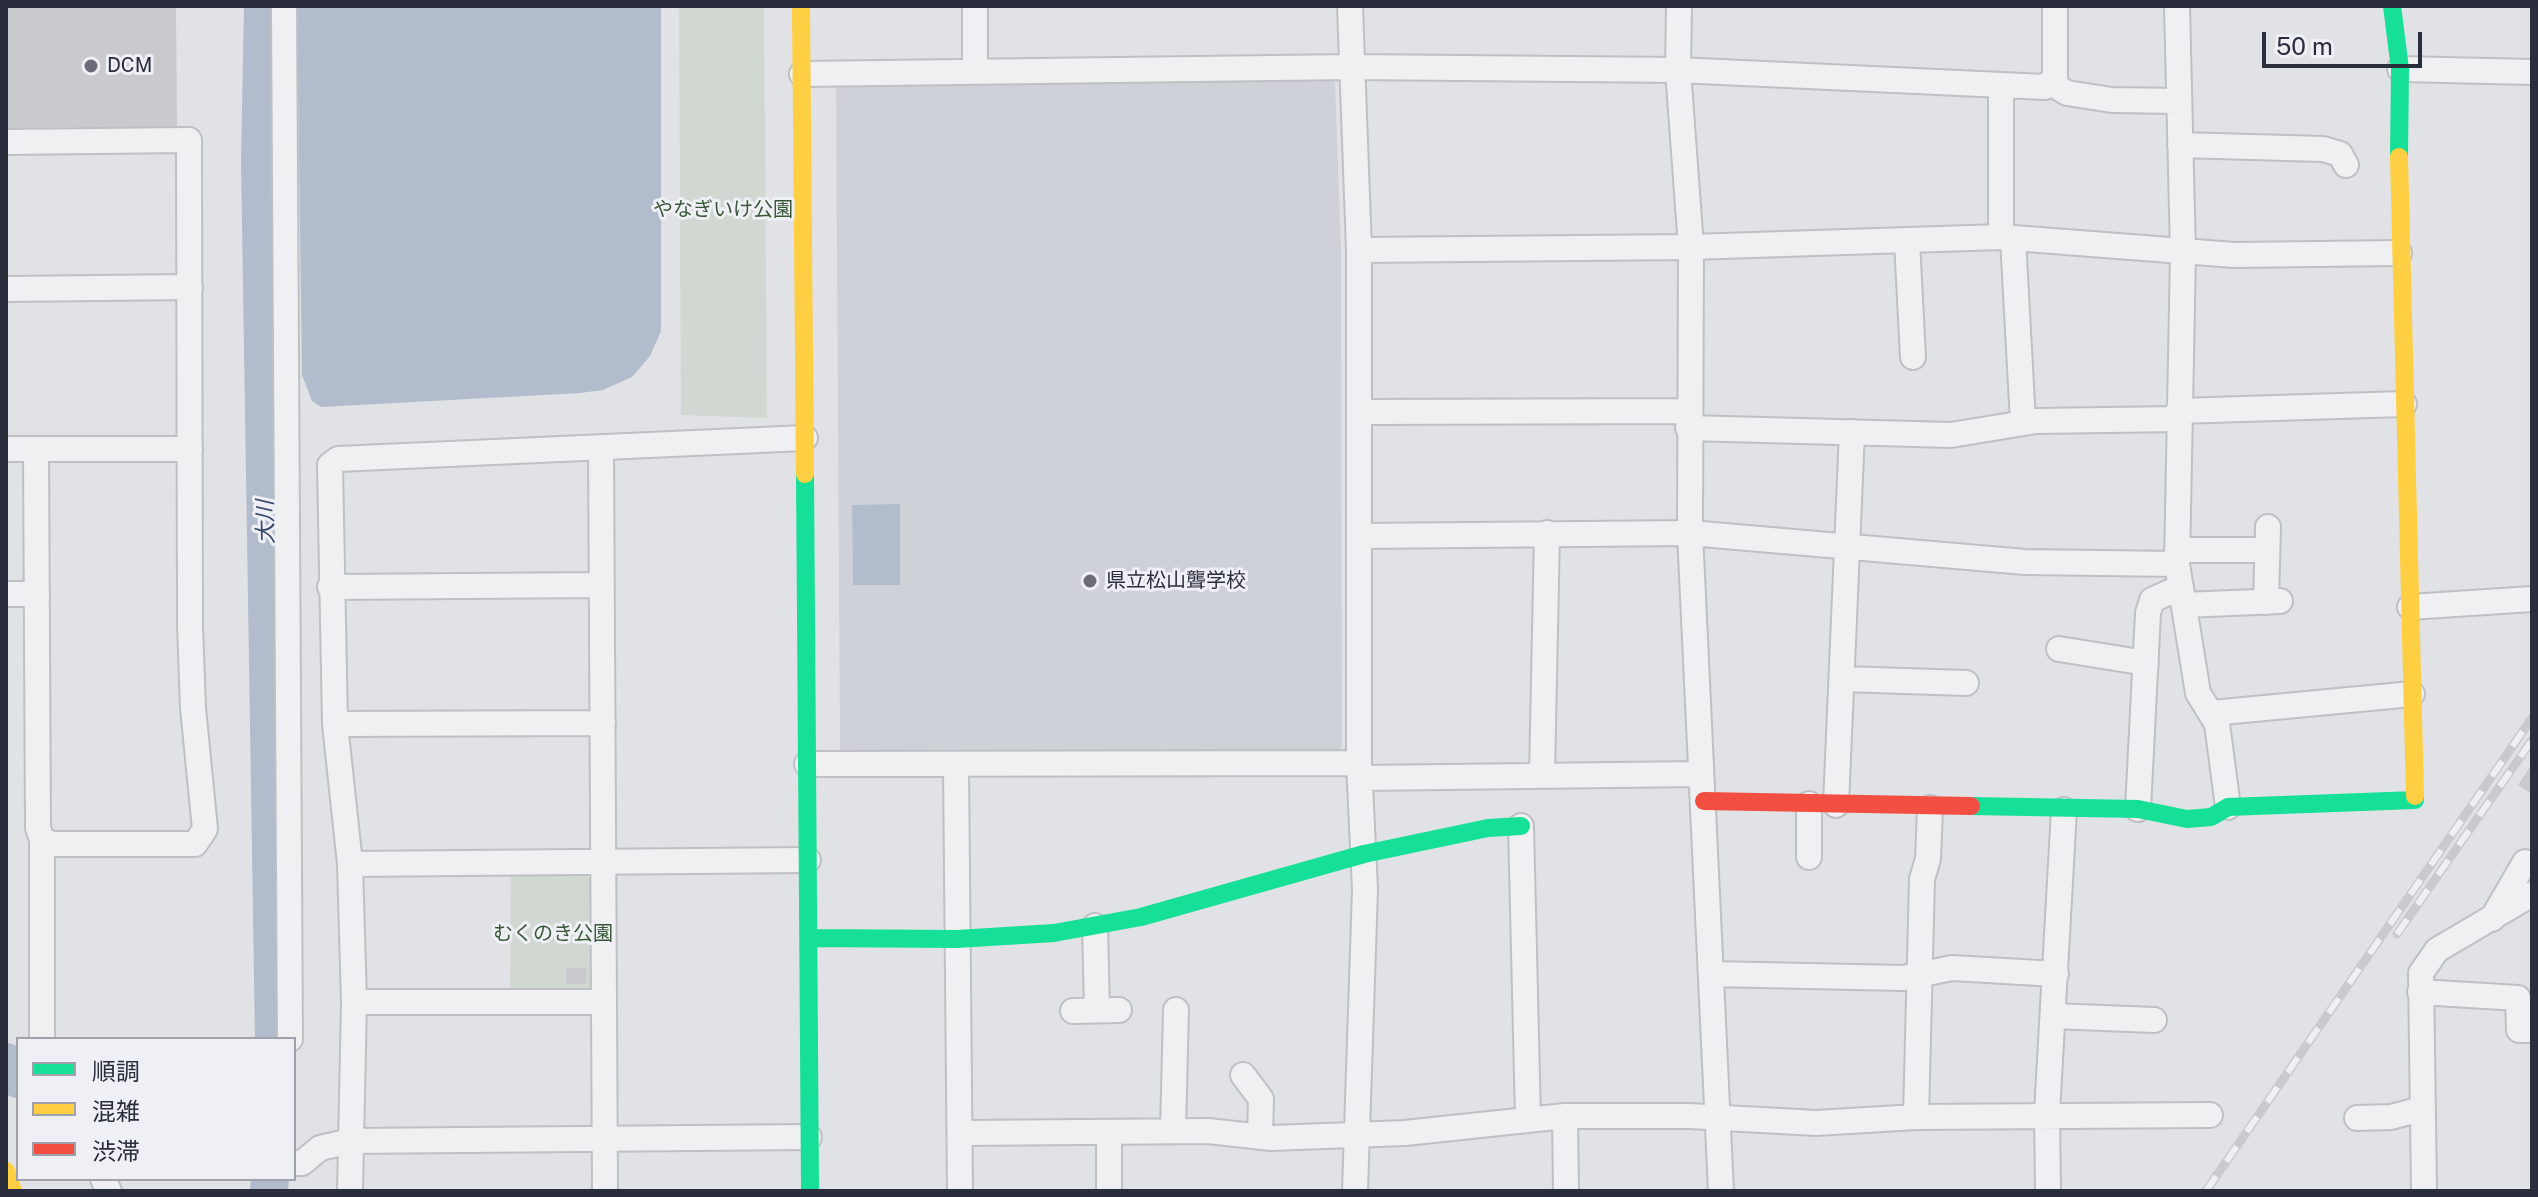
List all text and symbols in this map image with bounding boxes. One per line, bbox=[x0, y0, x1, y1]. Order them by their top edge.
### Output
scale bar bbox=[2266, 16, 2426, 66]
text: 50 m bbox=[2276, 32, 2333, 60]
place label: DCM bbox=[107, 54, 152, 78]
marker: DCM bbox=[82, 57, 100, 75]
park label: やなぎいけ公園 bbox=[653, 198, 793, 222]
water label: 大川 bbox=[252, 500, 280, 544]
place label: 県立松山聾学校 bbox=[1106, 569, 1246, 593]
marker: 県立松山聾学校 bbox=[1081, 572, 1099, 590]
park label: むくのき公園 bbox=[493, 922, 613, 946]
legend bbox=[16, 1037, 296, 1181]
text: 順調 bbox=[92, 1057, 140, 1085]
text: 混雑 bbox=[92, 1097, 140, 1125]
text: 渋滞 bbox=[92, 1137, 140, 1165]

